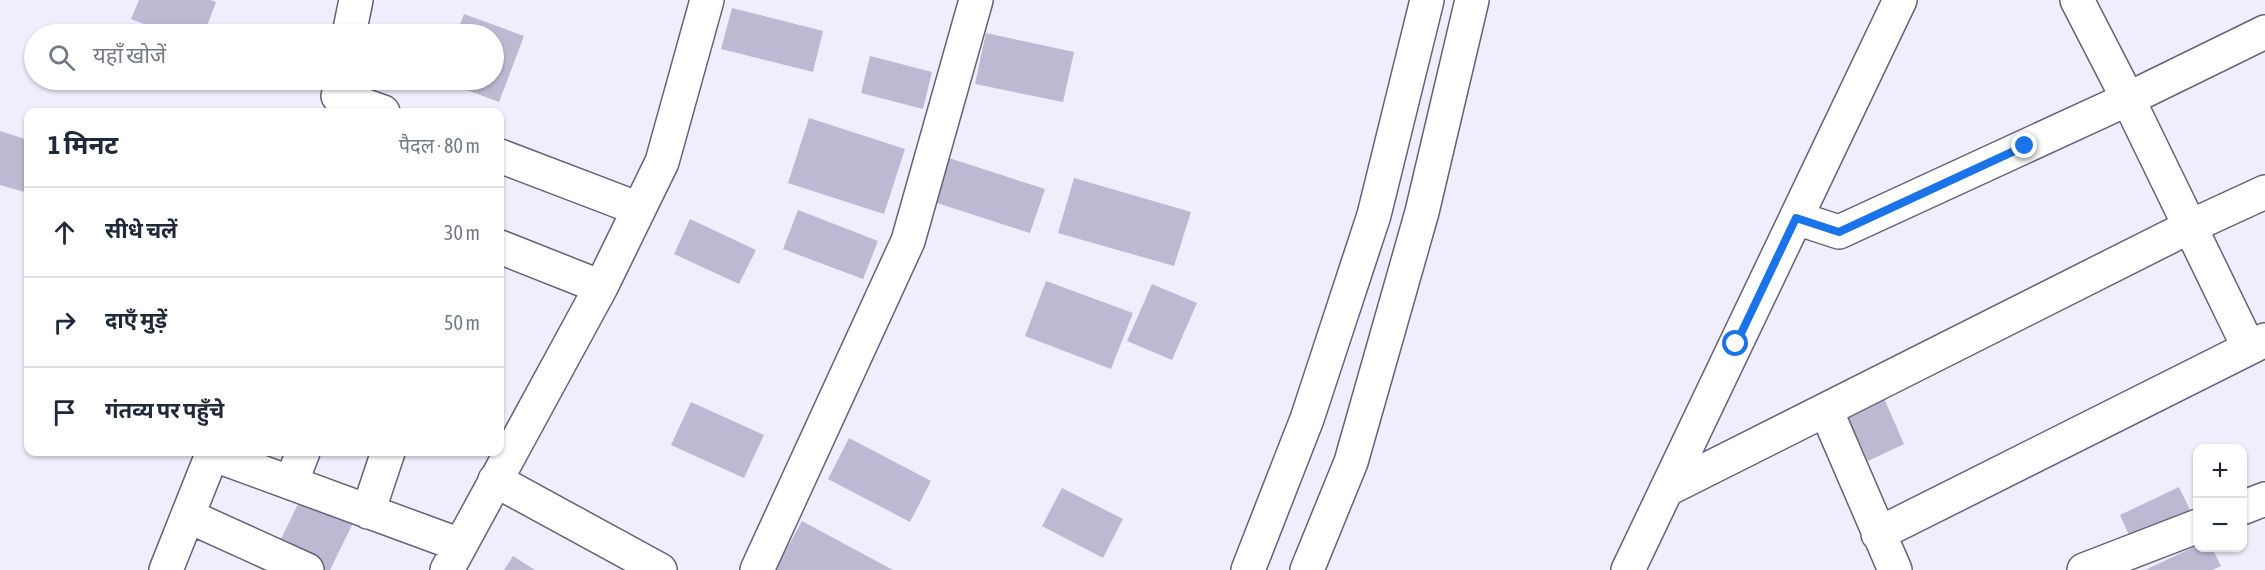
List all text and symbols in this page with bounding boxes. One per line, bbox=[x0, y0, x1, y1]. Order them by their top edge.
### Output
search box bbox=[24, 24, 504, 90]
icon: search bbox=[45, 41, 78, 74]
text: यहाँ खोजें bbox=[93, 42, 166, 68]
text: 1 मिनट bbox=[48, 130, 118, 160]
route end bbox=[2011, 132, 2037, 158]
text: पैदल · 80 m bbox=[399, 134, 480, 157]
icon: ahead bbox=[48, 216, 81, 249]
text: सीधे चलें bbox=[105, 217, 177, 243]
text: 30 m bbox=[444, 221, 480, 244]
icon: right bbox=[48, 306, 81, 339]
text: दाएँ मुड़ें bbox=[105, 307, 167, 333]
text: 50 m bbox=[444, 311, 480, 334]
route start bbox=[1722, 330, 1748, 356]
icon: arrive bbox=[48, 396, 81, 429]
text: गंतव्य पर पहुँचे bbox=[105, 397, 224, 423]
map controls bbox=[2193, 444, 2247, 552]
button: + bbox=[2193, 444, 2247, 498]
button: − bbox=[2193, 498, 2247, 552]

